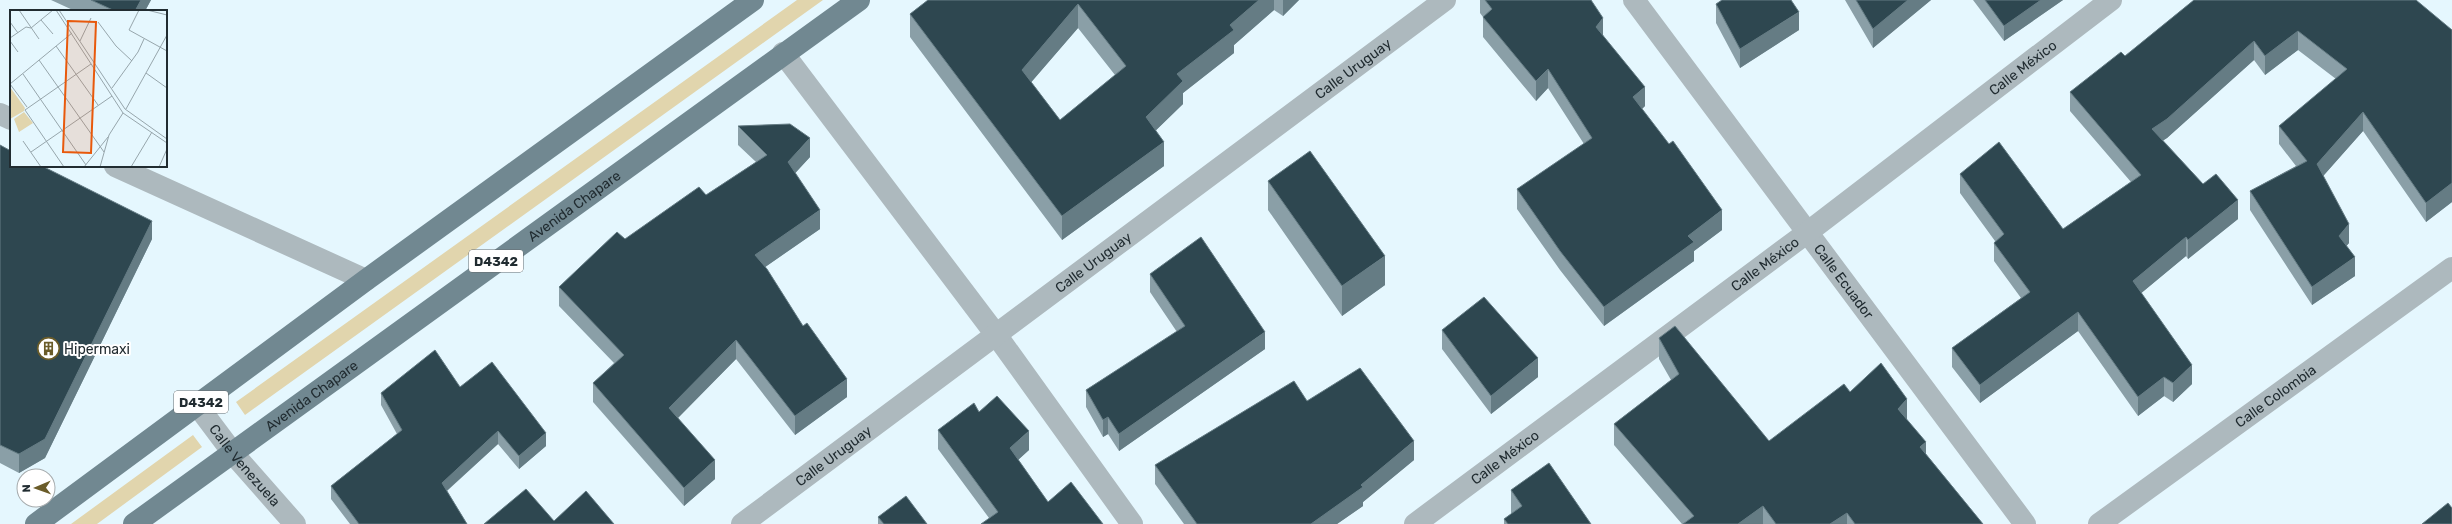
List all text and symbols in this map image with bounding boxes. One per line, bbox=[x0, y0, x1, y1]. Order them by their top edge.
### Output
inset map bbox=[10, 10, 167, 167]
street label: Calle Uruguay bbox=[1312, 35, 1395, 103]
street label: Calle México bbox=[1986, 37, 2060, 99]
street label: Avenida Chapare bbox=[525, 167, 624, 246]
street label: Calle Uruguay bbox=[1052, 229, 1135, 297]
street label: Calle México bbox=[1728, 233, 1803, 295]
street label: Calle Ecuador bbox=[1810, 241, 1877, 323]
road number: D4342 bbox=[469, 250, 523, 272]
building icon: Hipermaxi bbox=[36, 336, 62, 362]
place label: Hipermaxi bbox=[64, 341, 130, 358]
street label: Avenida Chapare bbox=[262, 357, 362, 435]
street label: Calle Colombia bbox=[2232, 361, 2320, 431]
road number: D4342 bbox=[174, 391, 228, 413]
street label: Calle Venezuela bbox=[205, 421, 284, 510]
street label: Calle Uruguay bbox=[792, 422, 875, 490]
street label: Calle México bbox=[1468, 427, 1543, 488]
north arrow bbox=[16, 468, 56, 508]
text: N bbox=[20, 484, 33, 493]

